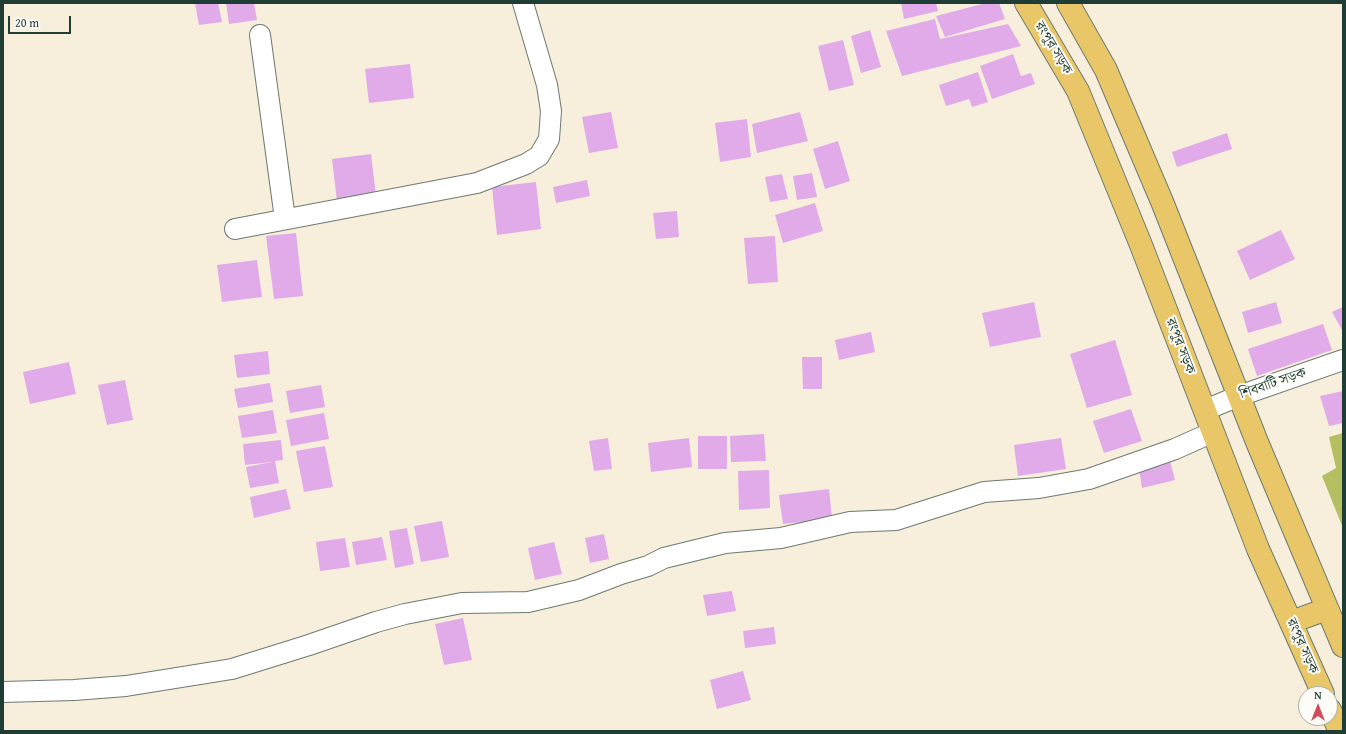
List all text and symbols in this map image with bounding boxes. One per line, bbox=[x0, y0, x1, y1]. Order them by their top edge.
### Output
scale bar bbox=[10, 8, 73, 34]
text: 20 m bbox=[15, 14, 39, 31]
street label: রংপুর সড়ক bbox=[1031, 19, 1075, 77]
street label: রংপুর সড়ক bbox=[1162, 316, 1198, 376]
street label: শিববাটি সড়ক bbox=[1238, 365, 1308, 403]
street label: রংপুর সড়ক bbox=[1282, 616, 1322, 676]
north arrow bbox=[1298, 686, 1338, 726]
text: N bbox=[1314, 687, 1322, 703]

